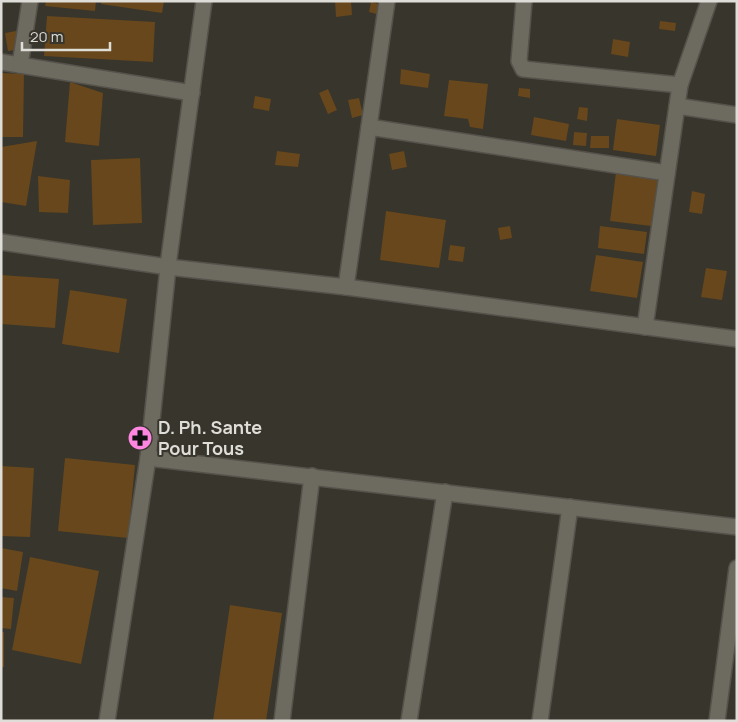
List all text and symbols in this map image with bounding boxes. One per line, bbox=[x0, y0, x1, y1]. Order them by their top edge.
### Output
scale bar bbox=[22, 20, 110, 52]
text: 20 m bbox=[30, 26, 63, 47]
place label: D. Ph. Sante Pour Tous bbox=[158, 415, 262, 460]
pharmacy icon: D. Ph. Sante Pour Tous bbox=[127, 425, 153, 451]

